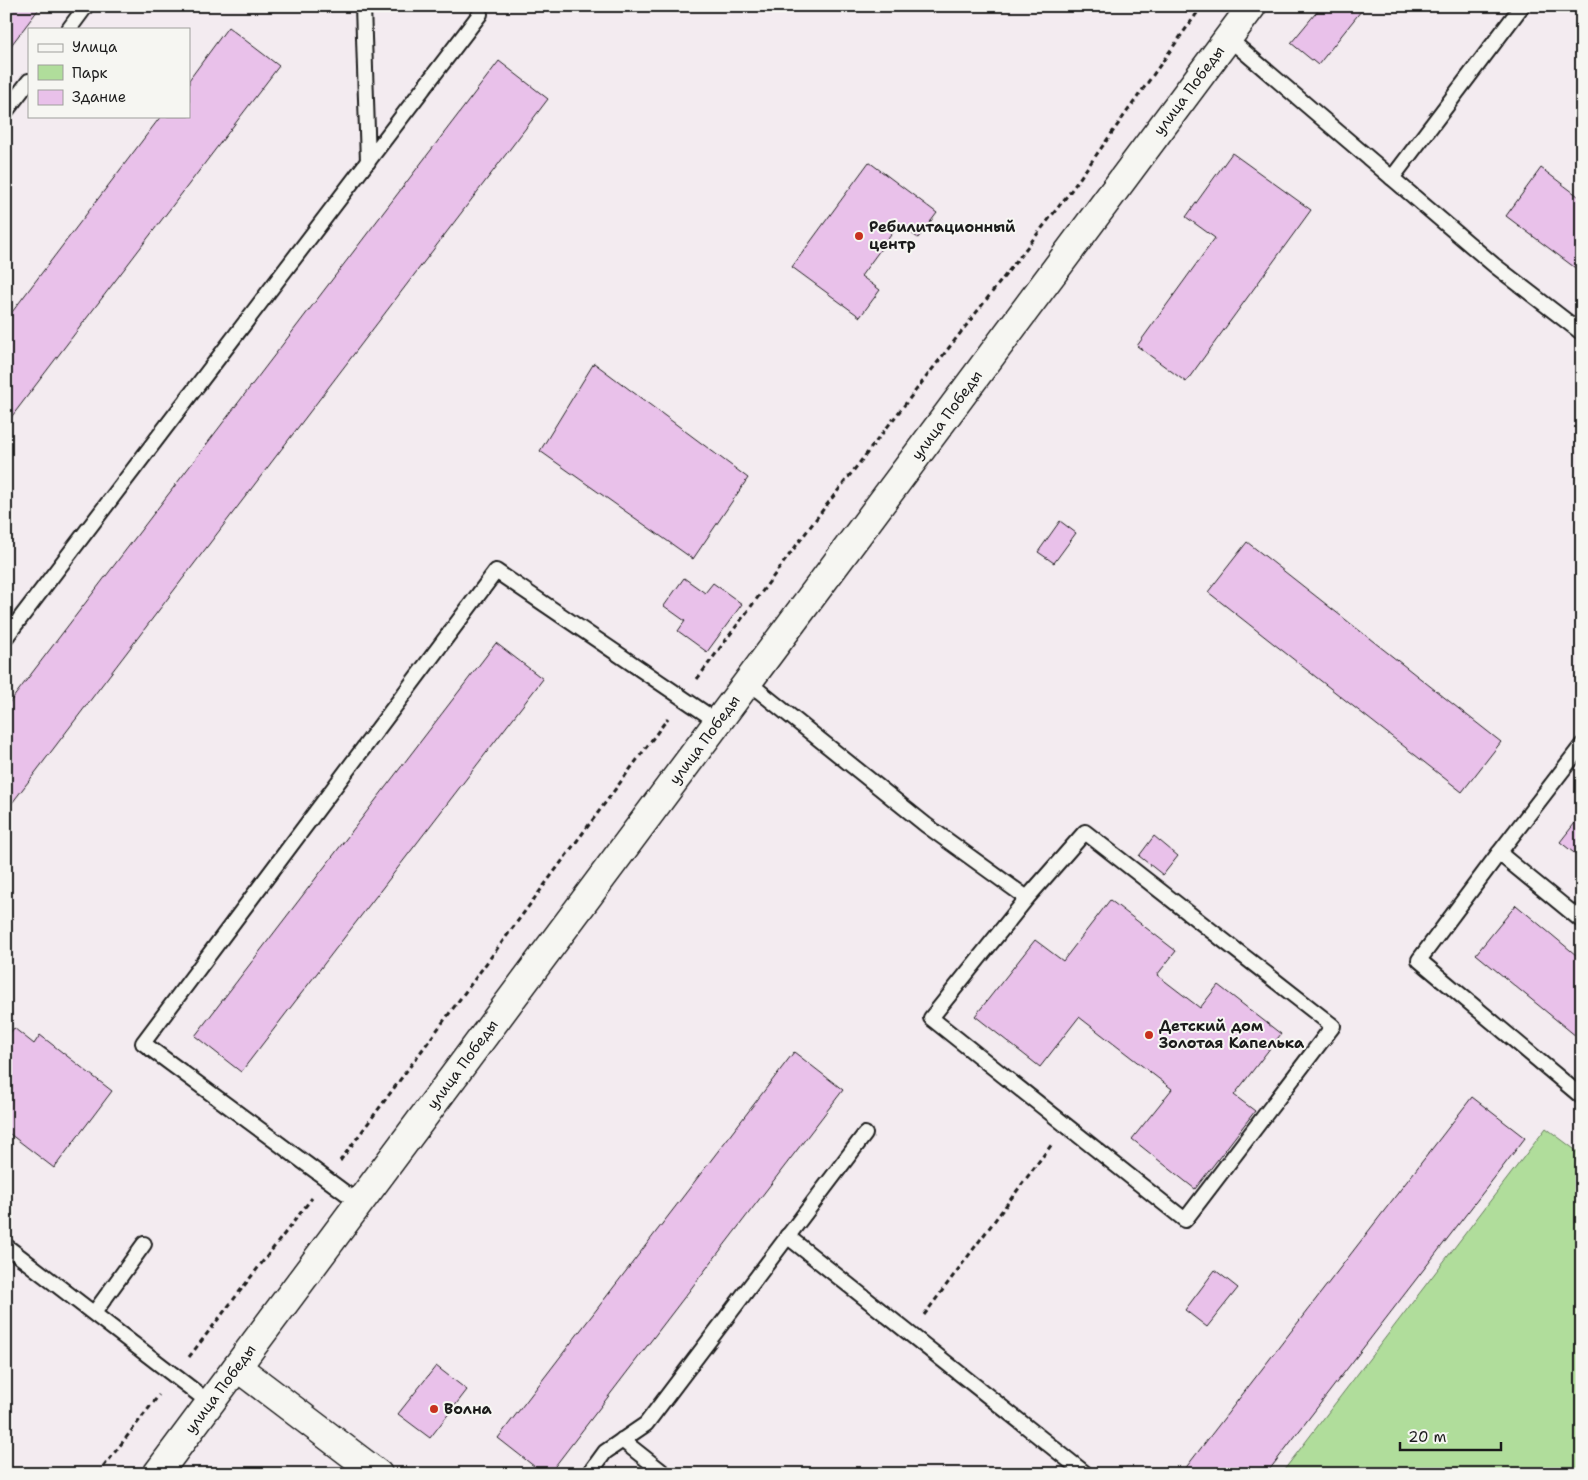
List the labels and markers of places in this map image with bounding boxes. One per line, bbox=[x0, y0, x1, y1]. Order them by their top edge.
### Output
place label: Ребилитационный центр bbox=[869, 217, 1016, 254]
marker: Ребилитационный центр bbox=[853, 230, 865, 242]
place label: Детский дом Золотая Капелька bbox=[1159, 1016, 1305, 1053]
marker: Детский дом Золотая Капелька bbox=[1143, 1029, 1155, 1041]
place label: Волна bbox=[444, 1399, 493, 1419]
marker: Волна bbox=[428, 1403, 440, 1415]

